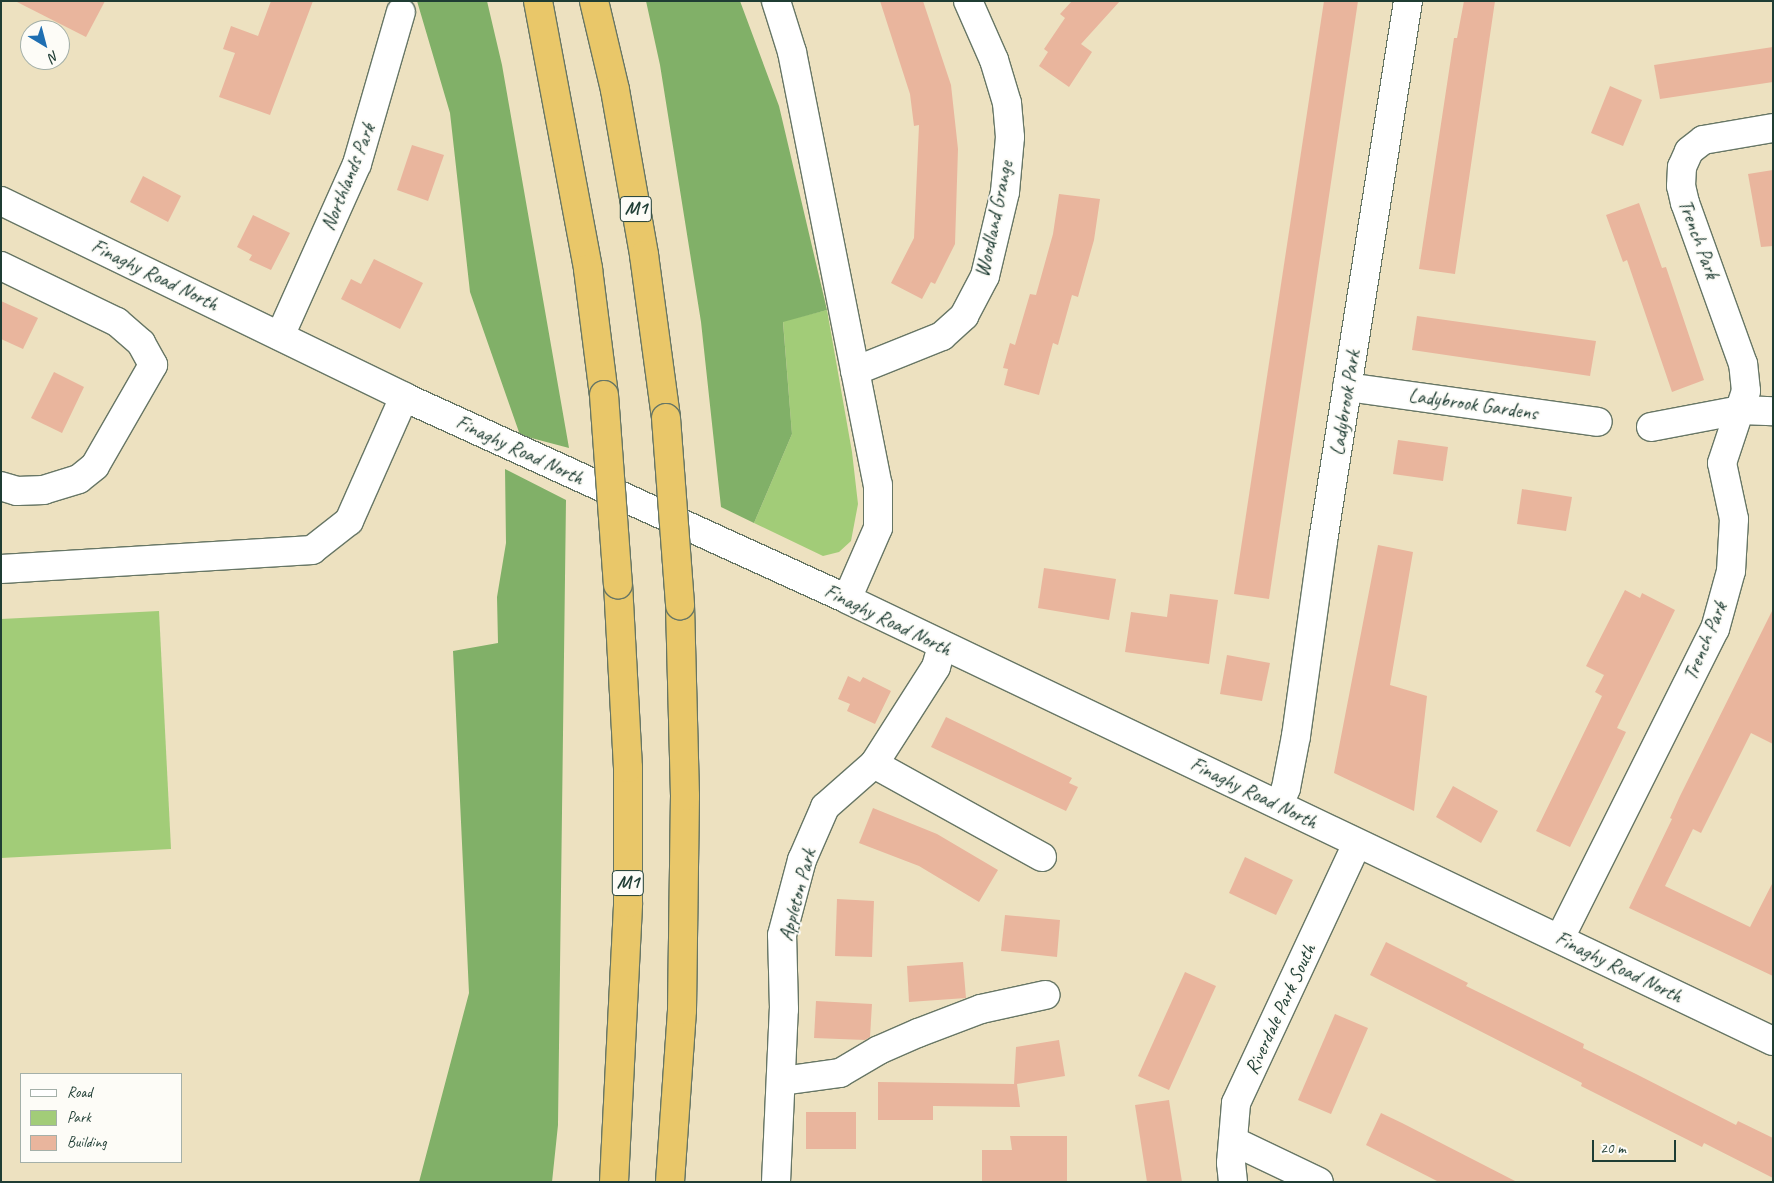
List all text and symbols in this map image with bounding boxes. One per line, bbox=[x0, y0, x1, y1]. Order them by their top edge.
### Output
north arrow bbox=[20, 20, 70, 70]
text: N bbox=[45, 47, 62, 66]
street label: Northlands Park bbox=[316, 120, 380, 234]
street label: Woodland Grange bbox=[970, 159, 1018, 279]
road number: M1 bbox=[620, 192, 652, 225]
street label: Trench Park bbox=[1673, 196, 1725, 282]
street label: Finaghy Road North bbox=[88, 234, 222, 316]
street label: Ladybrook Park bbox=[1325, 349, 1365, 457]
street label: Ladybrook Gardens bbox=[1407, 383, 1539, 425]
street label: Finaghy Road North bbox=[452, 410, 588, 490]
street label: Finaghy Road North bbox=[821, 579, 955, 661]
street label: Trench Park bbox=[1678, 598, 1732, 684]
street label: Finaghy Road North bbox=[1187, 752, 1321, 834]
street label: Appleton Park bbox=[773, 846, 821, 944]
road number: M1 bbox=[612, 866, 644, 900]
street label: Finaghy Road North bbox=[1552, 926, 1686, 1008]
street label: Riverdale Park South bbox=[1239, 940, 1321, 1078]
legend bbox=[20, 1073, 182, 1163]
text: Road bbox=[67, 1083, 92, 1102]
text: Park bbox=[67, 1108, 91, 1127]
scale bar bbox=[1594, 1130, 1678, 1162]
text: Building bbox=[67, 1133, 106, 1152]
text: 20 m bbox=[1600, 1139, 1626, 1158]

